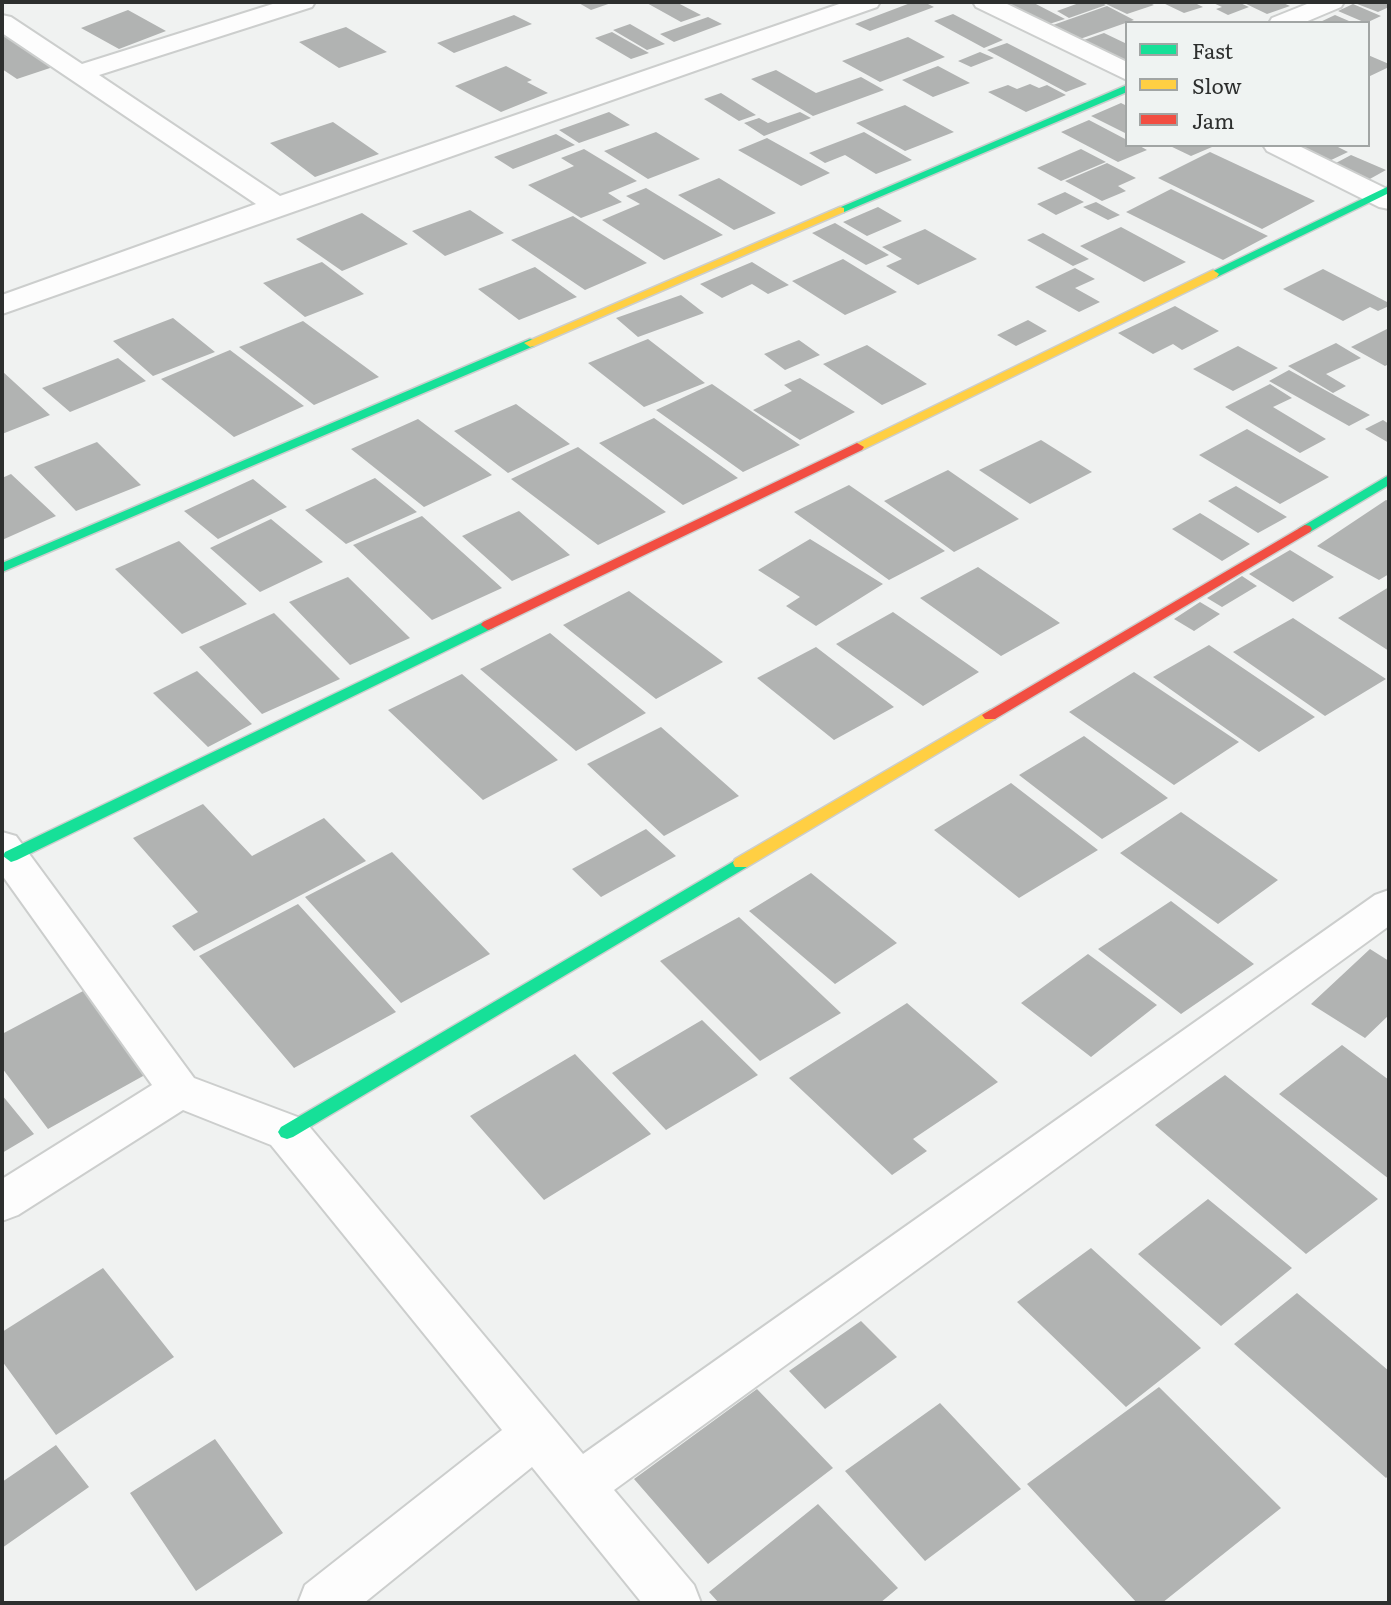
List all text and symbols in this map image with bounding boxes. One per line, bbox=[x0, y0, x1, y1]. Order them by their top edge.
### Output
legend bbox=[1125, 21, 1370, 147]
text: Fast bbox=[1192, 34, 1233, 65]
text: Slow bbox=[1192, 69, 1242, 100]
text: Jam bbox=[1192, 104, 1234, 135]

